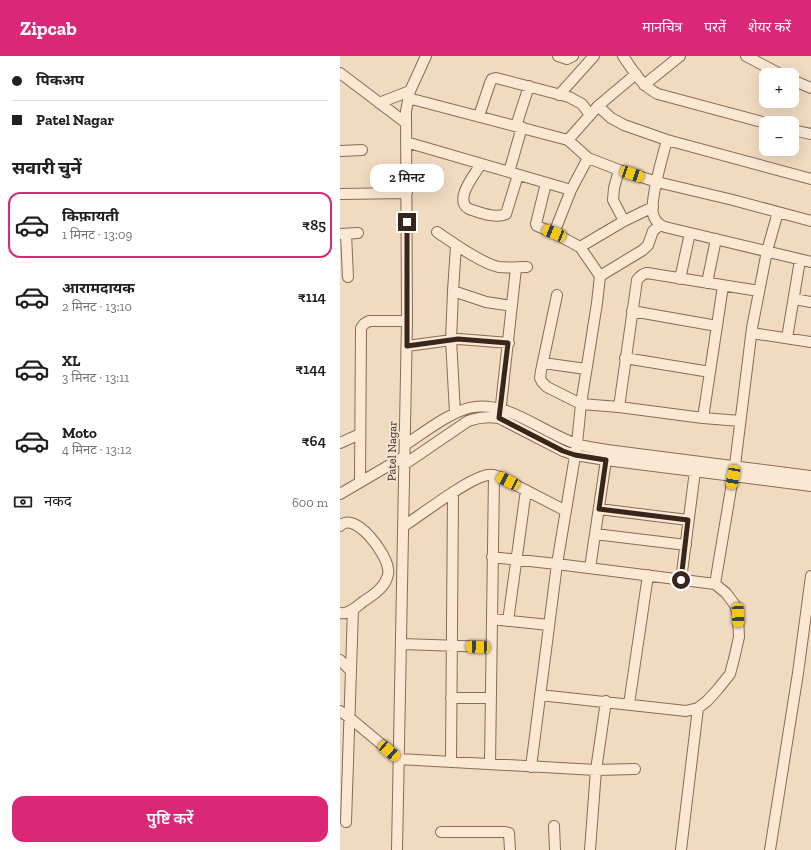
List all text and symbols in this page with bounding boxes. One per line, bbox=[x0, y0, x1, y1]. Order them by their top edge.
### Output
text: Zipcab bbox=[20, 17, 77, 40]
text: मानचित्र bbox=[642, 19, 682, 36]
text: परतें bbox=[704, 19, 726, 36]
text: शेयर करें bbox=[748, 19, 791, 36]
map controls bbox=[759, 68, 799, 156]
button: + bbox=[759, 68, 799, 108]
text: पिकअप bbox=[36, 71, 84, 89]
text: Patel Nagar bbox=[36, 111, 114, 129]
button: − bbox=[759, 116, 799, 156]
text: सवारी चुनें bbox=[12, 157, 82, 179]
callout: 2 मिनट bbox=[370, 164, 444, 192]
car bbox=[619, 165, 645, 183]
text: 2 मिनट bbox=[389, 170, 425, 185]
icon: car bbox=[14, 207, 50, 243]
text: किफ़ायती bbox=[62, 207, 119, 225]
route end bbox=[398, 213, 416, 231]
text: ₹85 bbox=[302, 216, 326, 234]
car bbox=[541, 223, 567, 243]
text: 1 मिनट · 13:09 bbox=[62, 227, 132, 242]
icon: car bbox=[14, 279, 50, 315]
text: आरामदायक bbox=[62, 279, 135, 297]
text: ₹114 bbox=[298, 288, 326, 306]
text: 2 मिनट · 13:10 bbox=[62, 299, 132, 314]
icon: car bbox=[14, 351, 50, 387]
text: XL bbox=[62, 352, 80, 370]
text: ₹144 bbox=[295, 360, 326, 378]
text: 3 मिनट · 13:11 bbox=[62, 370, 129, 385]
street label: Patel Nagar bbox=[384, 421, 400, 481]
icon: car bbox=[14, 423, 50, 459]
text: Moto bbox=[62, 424, 97, 442]
text: ₹64 bbox=[302, 432, 326, 450]
text: 4 मिनट · 13:12 bbox=[62, 442, 132, 457]
car bbox=[725, 464, 741, 490]
car bbox=[495, 470, 521, 492]
icon: cash bbox=[12, 491, 34, 513]
text: नकद bbox=[44, 492, 72, 510]
text: 600 m bbox=[292, 495, 328, 510]
route start bbox=[672, 571, 690, 589]
car bbox=[732, 603, 744, 627]
car bbox=[466, 641, 490, 653]
car bbox=[376, 739, 402, 763]
button: पुष्टि करें bbox=[12, 796, 328, 842]

